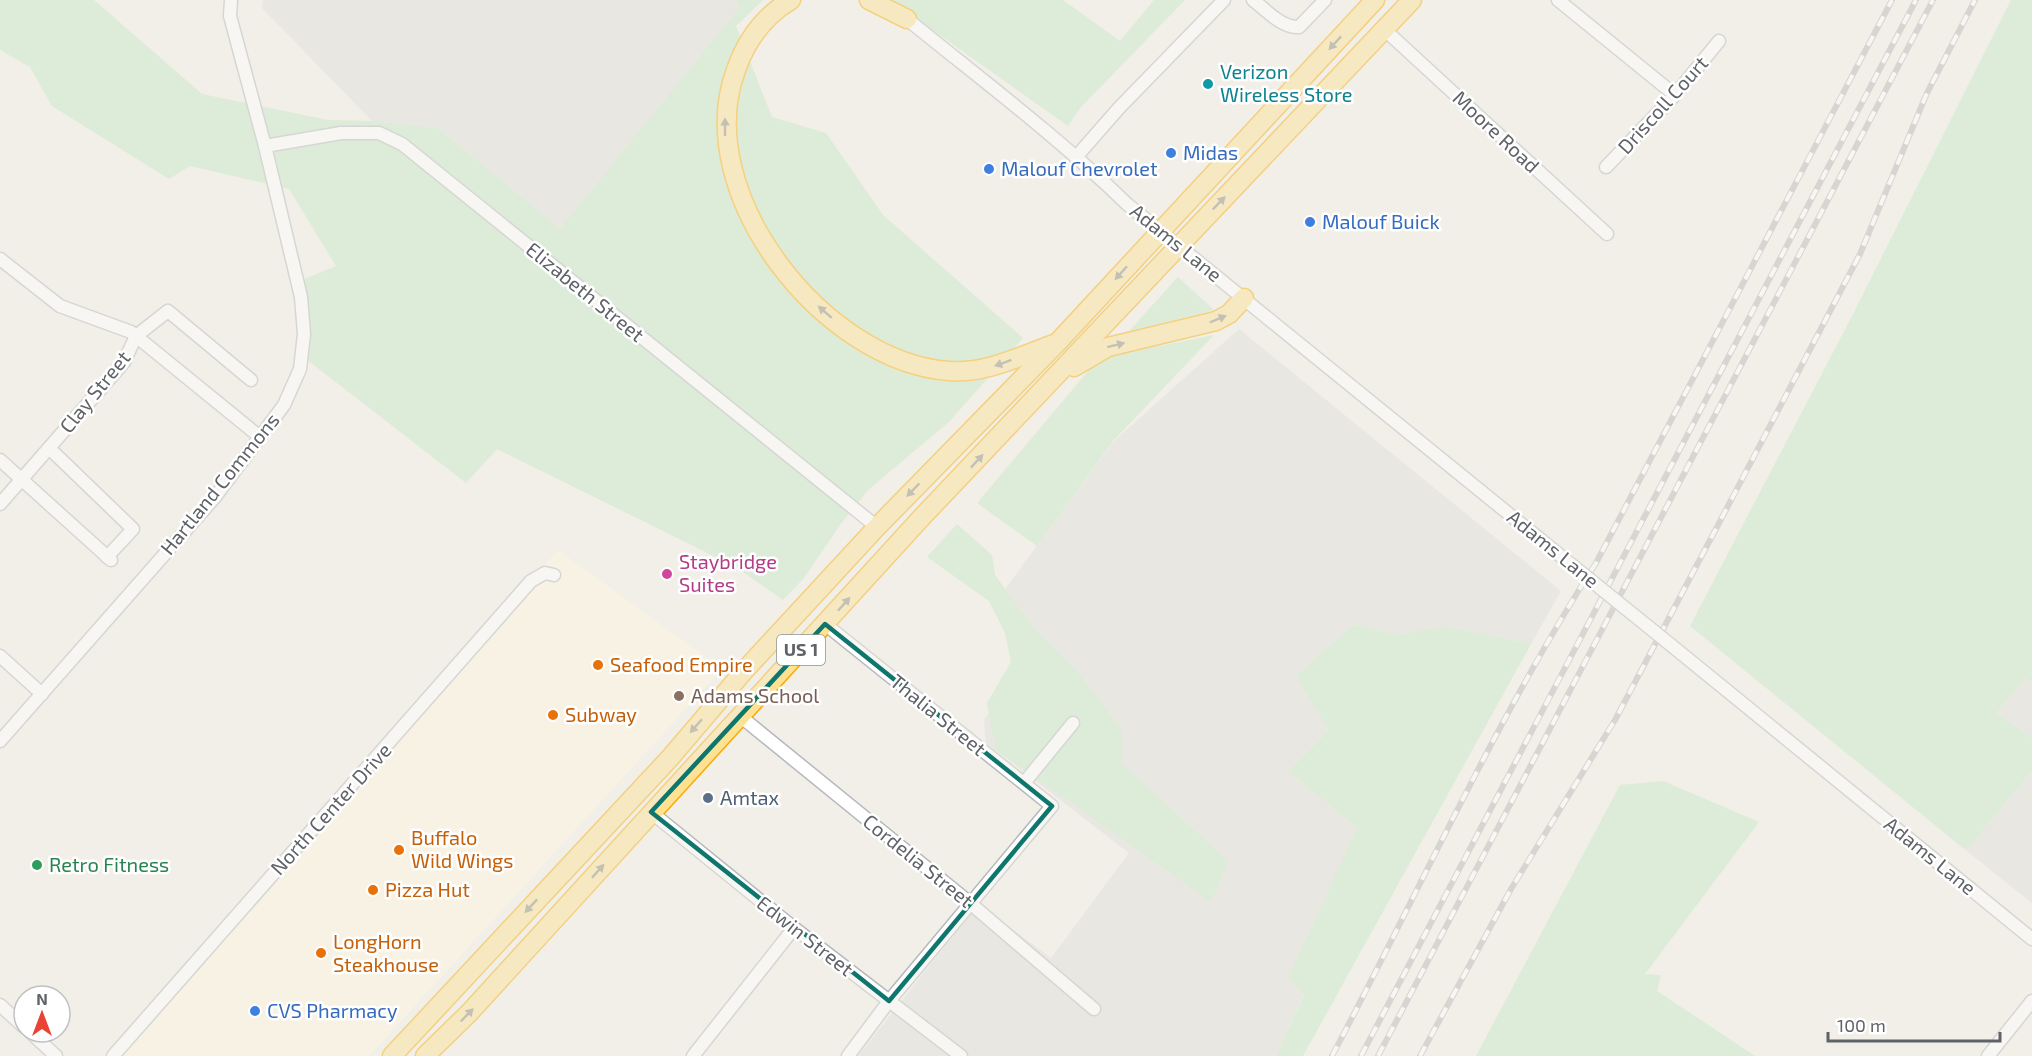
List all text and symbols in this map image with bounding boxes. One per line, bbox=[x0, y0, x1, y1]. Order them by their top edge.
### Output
one-way arrow bbox=[1328, 35, 1342, 50]
street label: Driscoll Court bbox=[1612, 50, 1713, 158]
place label: Verizon Wireless Store bbox=[1220, 59, 1352, 106]
marker: Verizon Wireless Store bbox=[1201, 77, 1215, 91]
street label: Moore Road bbox=[1449, 85, 1545, 177]
one-way arrow bbox=[721, 118, 730, 137]
place label: Midas bbox=[1183, 140, 1238, 164]
marker: Midas bbox=[1164, 146, 1178, 160]
place label: Malouf Chevrolet bbox=[1001, 156, 1158, 180]
marker: Malouf Chevrolet bbox=[982, 162, 996, 176]
one-way arrow bbox=[1211, 196, 1225, 210]
street label: Adams Lane bbox=[1126, 198, 1227, 286]
place label: Malouf Buick bbox=[1322, 209, 1440, 233]
marker: Malouf Buick bbox=[1303, 215, 1317, 229]
street label: Elizabeth Street bbox=[522, 236, 650, 346]
one-way arrow bbox=[1114, 266, 1128, 281]
one-way arrow bbox=[818, 306, 833, 319]
one-way arrow bbox=[1209, 314, 1227, 324]
one-way arrow bbox=[1107, 339, 1126, 349]
street label: Clay Street bbox=[54, 345, 135, 437]
one-way arrow bbox=[994, 358, 1012, 368]
street label: Hartland Commons bbox=[155, 408, 284, 559]
one-way arrow bbox=[969, 454, 983, 468]
one-way arrow bbox=[907, 482, 921, 496]
street label: Adams Lane bbox=[1503, 504, 1604, 592]
place label: Staybridge Suites bbox=[679, 549, 777, 596]
marker: Staybridge Suites bbox=[660, 567, 674, 581]
one-way arrow bbox=[837, 596, 851, 611]
road number: US 1 bbox=[777, 635, 825, 665]
place label: Seafood Empire bbox=[610, 652, 753, 676]
marker: Seafood Empire bbox=[591, 658, 605, 672]
street label: Thalia Street bbox=[886, 668, 992, 760]
place label: Adams School bbox=[691, 683, 819, 707]
marker: Adams School bbox=[672, 689, 686, 703]
place label: Subway bbox=[565, 702, 637, 726]
marker: Subway bbox=[546, 708, 560, 722]
one-way arrow bbox=[690, 718, 703, 734]
street label: North Center Drive bbox=[265, 738, 396, 879]
place label: Amtax bbox=[720, 785, 780, 809]
marker: Amtax bbox=[701, 791, 715, 805]
street label: Cordelia Street bbox=[859, 809, 979, 912]
street label: Adams Lane bbox=[1880, 811, 1981, 899]
place label: Buffalo Wild Wings bbox=[411, 825, 513, 872]
marker: Buffalo Wild Wings bbox=[392, 843, 406, 857]
place label: Retro Fitness bbox=[49, 852, 169, 876]
marker: Retro Fitness bbox=[30, 858, 44, 872]
one-way arrow bbox=[591, 863, 605, 878]
place label: Pizza Hut bbox=[385, 877, 470, 901]
marker: Pizza Hut bbox=[366, 883, 380, 897]
street label: Edwin Street bbox=[753, 890, 859, 981]
one-way arrow bbox=[524, 899, 538, 914]
place label: LongHorn Steakhouse bbox=[333, 929, 439, 976]
marker: LongHorn Steakhouse bbox=[314, 946, 328, 960]
north arrow bbox=[12, 984, 72, 1044]
text: N bbox=[36, 989, 48, 1008]
place label: CVS Pharmacy bbox=[267, 998, 398, 1022]
marker: CVS Pharmacy bbox=[248, 1004, 262, 1018]
scale bar bbox=[1828, 1005, 2000, 1043]
one-way arrow bbox=[459, 1008, 473, 1022]
text: 100 m bbox=[1837, 1014, 1886, 1036]

